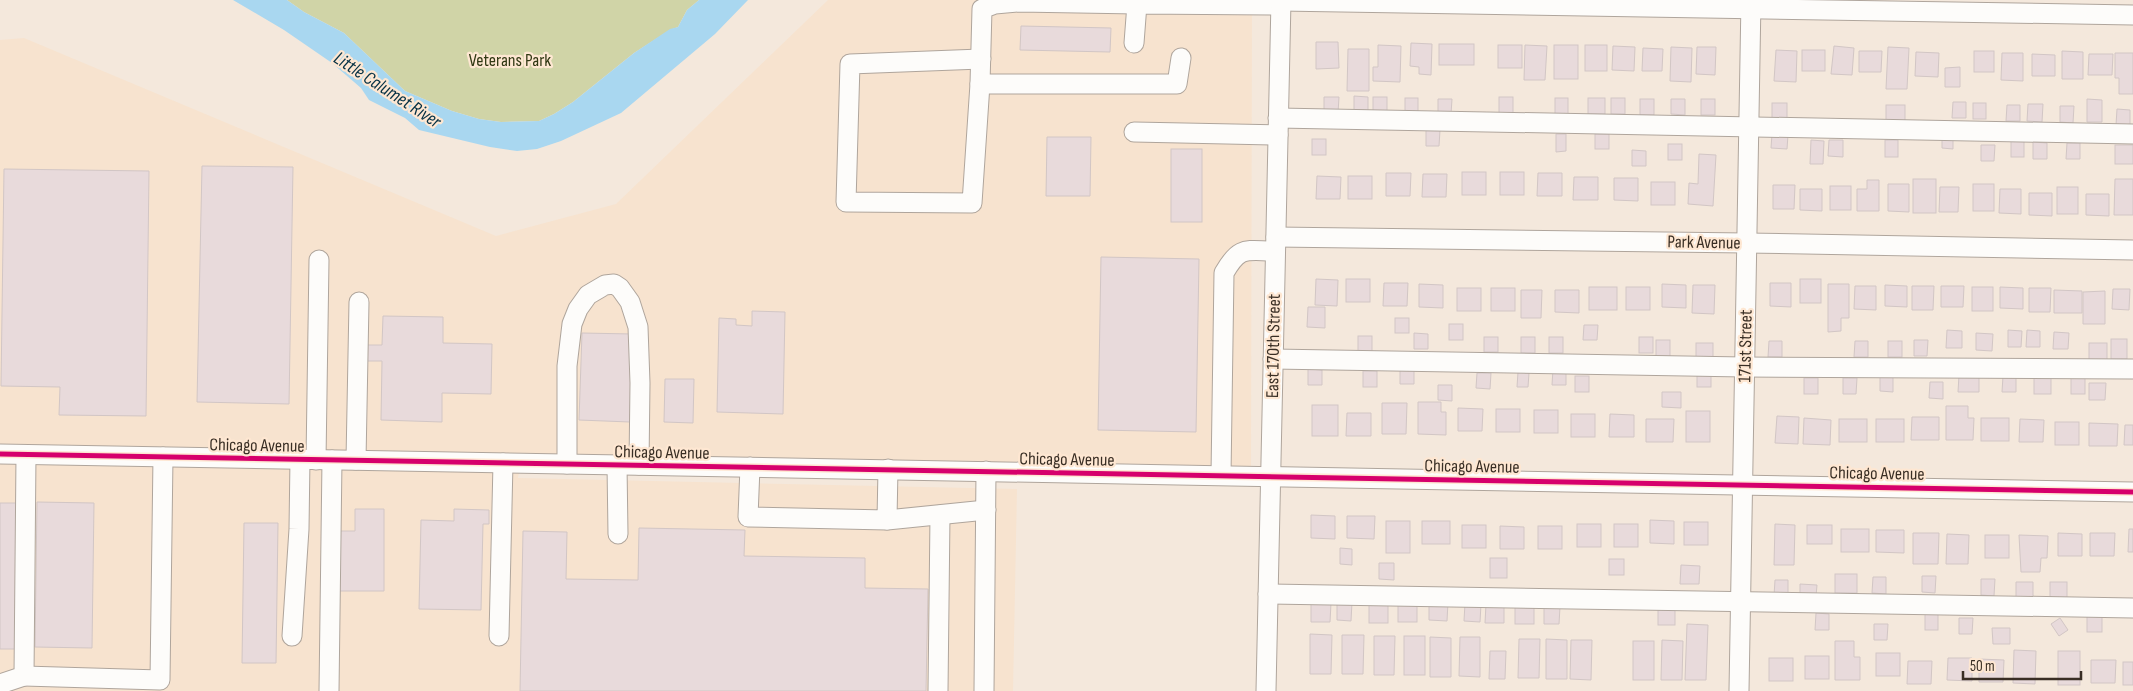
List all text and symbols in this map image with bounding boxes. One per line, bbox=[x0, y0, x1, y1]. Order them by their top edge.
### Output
water label: Little Calumet River bbox=[329, 47, 446, 134]
park label: Veterans Park bbox=[469, 50, 551, 71]
street label: Park Avenue bbox=[1667, 231, 1741, 254]
street label: East 170th Street bbox=[1262, 293, 1285, 398]
street label: 171st Street bbox=[1734, 309, 1757, 383]
street label: Chicago Avenue bbox=[209, 434, 305, 457]
street label: Chicago Avenue bbox=[614, 441, 710, 464]
street label: Chicago Avenue bbox=[1019, 448, 1115, 471]
street label: Chicago Avenue bbox=[1424, 455, 1520, 478]
street label: Chicago Avenue bbox=[1829, 462, 1925, 485]
scale bar bbox=[1963, 648, 2080, 680]
text: 50 m bbox=[1970, 657, 1995, 676]

